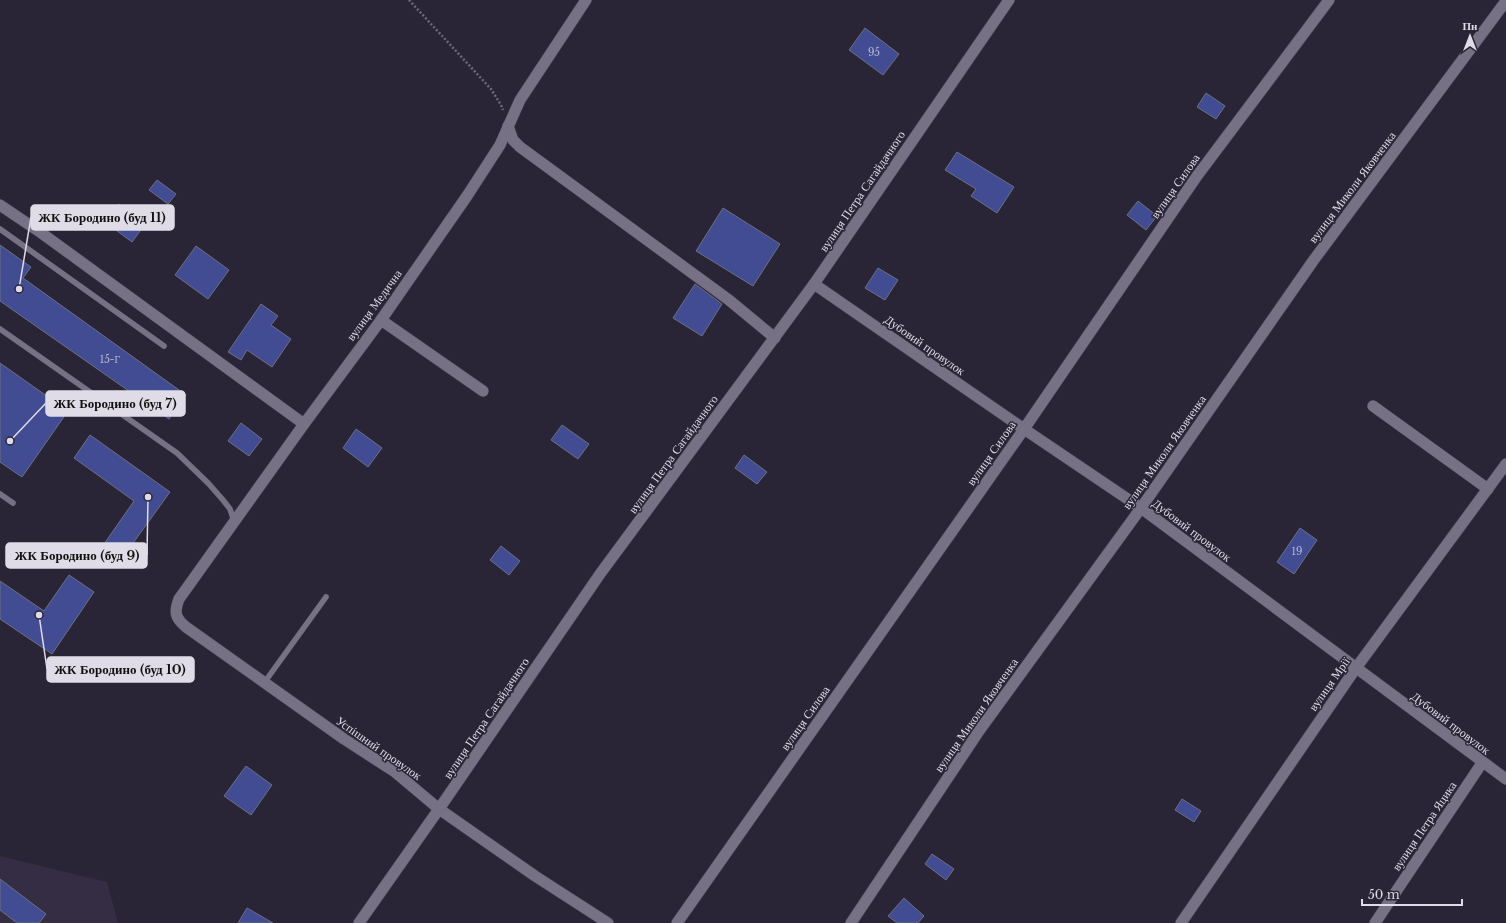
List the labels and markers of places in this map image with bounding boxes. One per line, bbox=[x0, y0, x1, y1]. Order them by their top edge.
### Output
callout: ЖК Бородино (буд 11) bbox=[31, 205, 174, 230]
callout: ЖК Бородино (буд 7) bbox=[46, 391, 185, 416]
callout: ЖК Бородино (буд 9) bbox=[6, 543, 147, 568]
callout: ЖК Бородино (буд 10) bbox=[47, 657, 194, 682]

